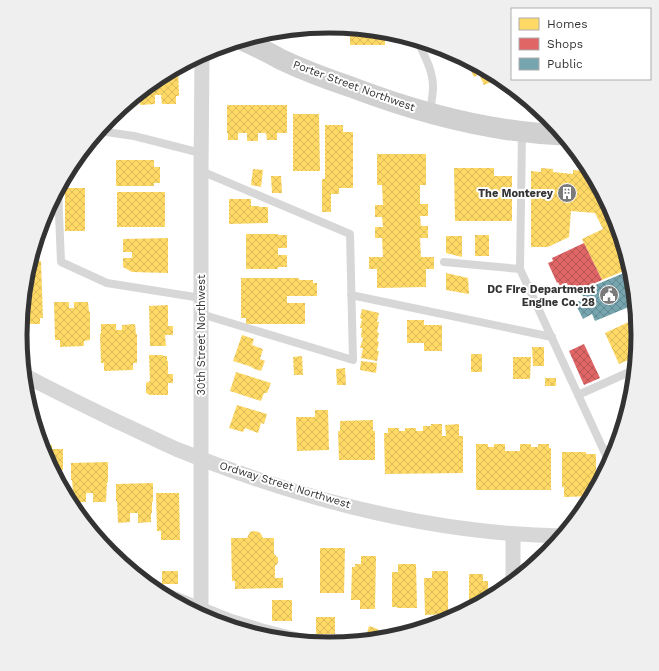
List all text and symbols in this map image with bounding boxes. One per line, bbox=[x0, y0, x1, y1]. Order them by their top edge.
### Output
legend bbox=[511, 8, 651, 80]
text: Homes bbox=[547, 17, 588, 31]
text: Shops bbox=[547, 37, 583, 51]
text: Public bbox=[547, 57, 583, 71]
street label: Porter Street Northwest bbox=[291, 58, 417, 114]
building icon: The Monterey bbox=[556, 182, 578, 204]
place label: The Monterey bbox=[478, 187, 554, 200]
street label: 30th Street Northwest bbox=[195, 274, 208, 396]
place label: DC Fire Department Engine Co. 28 bbox=[487, 283, 595, 309]
public building icon: DC Fire Department Engine Co. 28 bbox=[598, 284, 620, 306]
street label: Ordway Street Northwest bbox=[218, 459, 352, 511]

